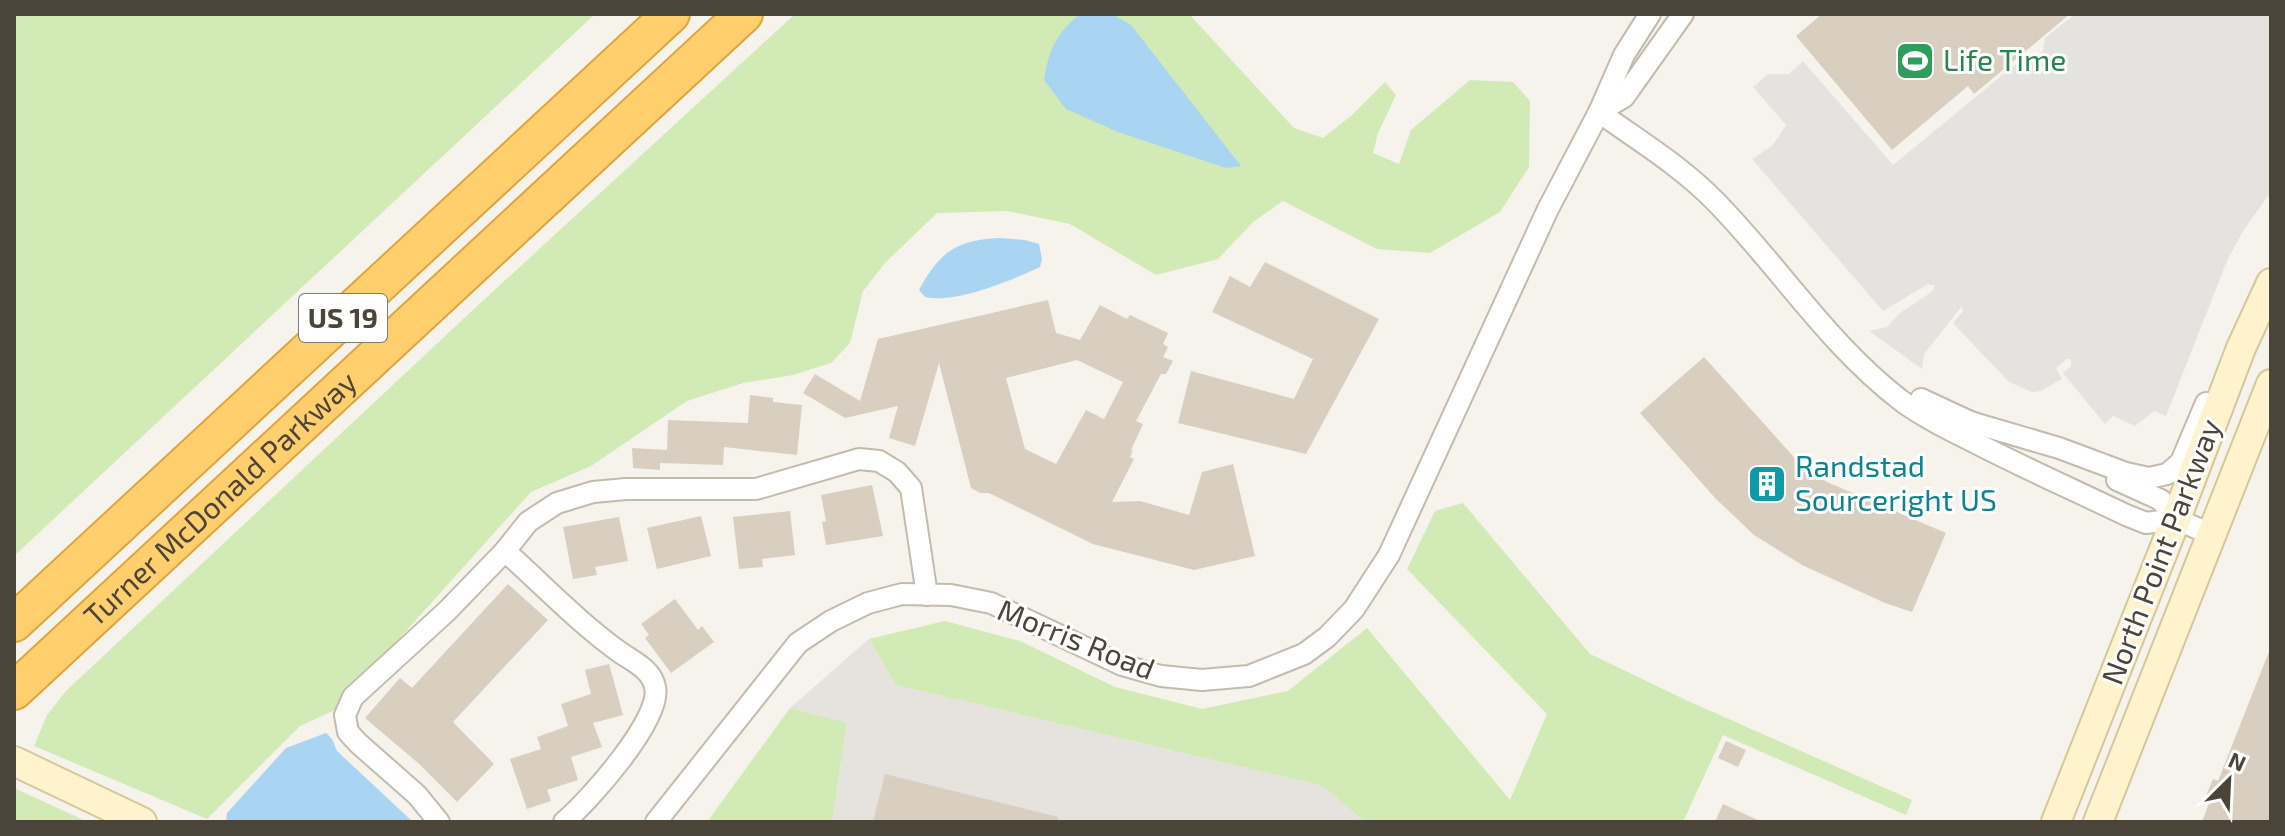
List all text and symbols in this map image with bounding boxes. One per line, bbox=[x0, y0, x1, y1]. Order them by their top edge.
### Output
sports icon: Life Time bbox=[1894, 40, 1936, 82]
place label: Life Time bbox=[1943, 41, 2066, 77]
road number: US 19 bbox=[299, 294, 387, 342]
street label: Turner McDonald Parkway bbox=[76, 363, 363, 633]
street label: North Point Parkway bbox=[2093, 413, 2227, 689]
place label: Randstad Sourceright US bbox=[1795, 447, 1997, 517]
building icon: Randstad Sourceright US bbox=[1746, 463, 1788, 505]
street label: Morris Road bbox=[993, 590, 1160, 686]
north arrow bbox=[2189, 740, 2269, 820]
text: N bbox=[2225, 746, 2250, 776]

